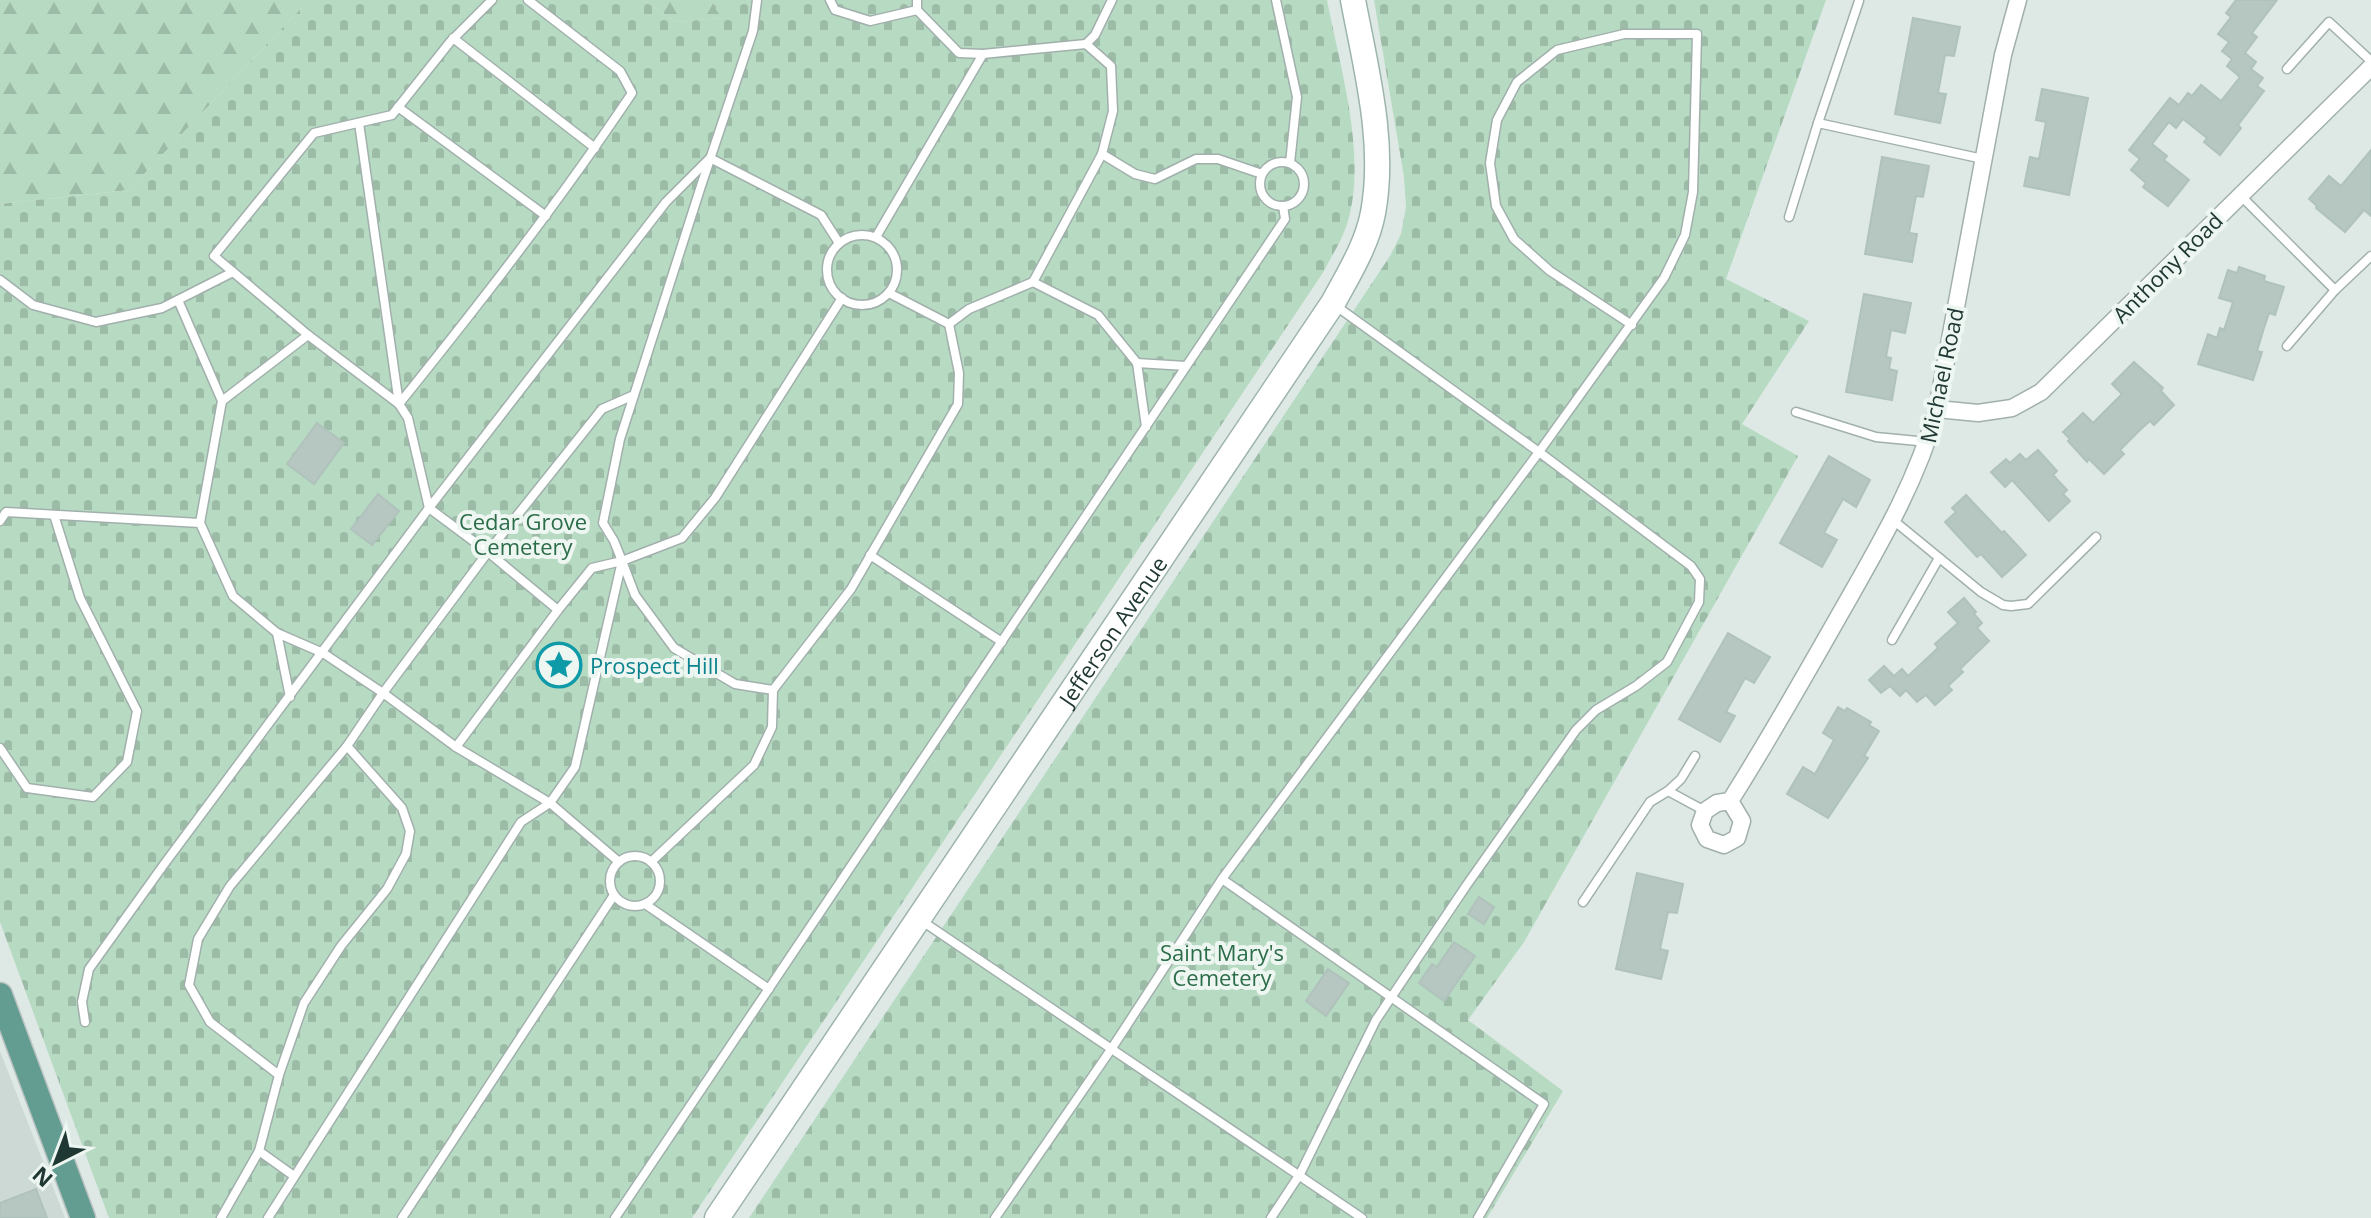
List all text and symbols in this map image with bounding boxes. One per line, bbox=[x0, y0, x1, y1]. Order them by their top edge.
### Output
street label: Anthony Road bbox=[2105, 205, 2229, 329]
street label: Michael Road bbox=[1912, 305, 1970, 445]
park label: Cedar Grove Cemetery bbox=[459, 506, 587, 561]
street label: Jefferson Avenue bbox=[1050, 550, 1173, 713]
place icon: Prospect Hill bbox=[535, 641, 583, 689]
place label: Prospect Hill bbox=[590, 650, 719, 680]
park label: Saint Mary's Cemetery bbox=[1160, 937, 1284, 992]
north arrow bbox=[16, 1122, 96, 1202]
text: N bbox=[25, 1160, 59, 1195]

